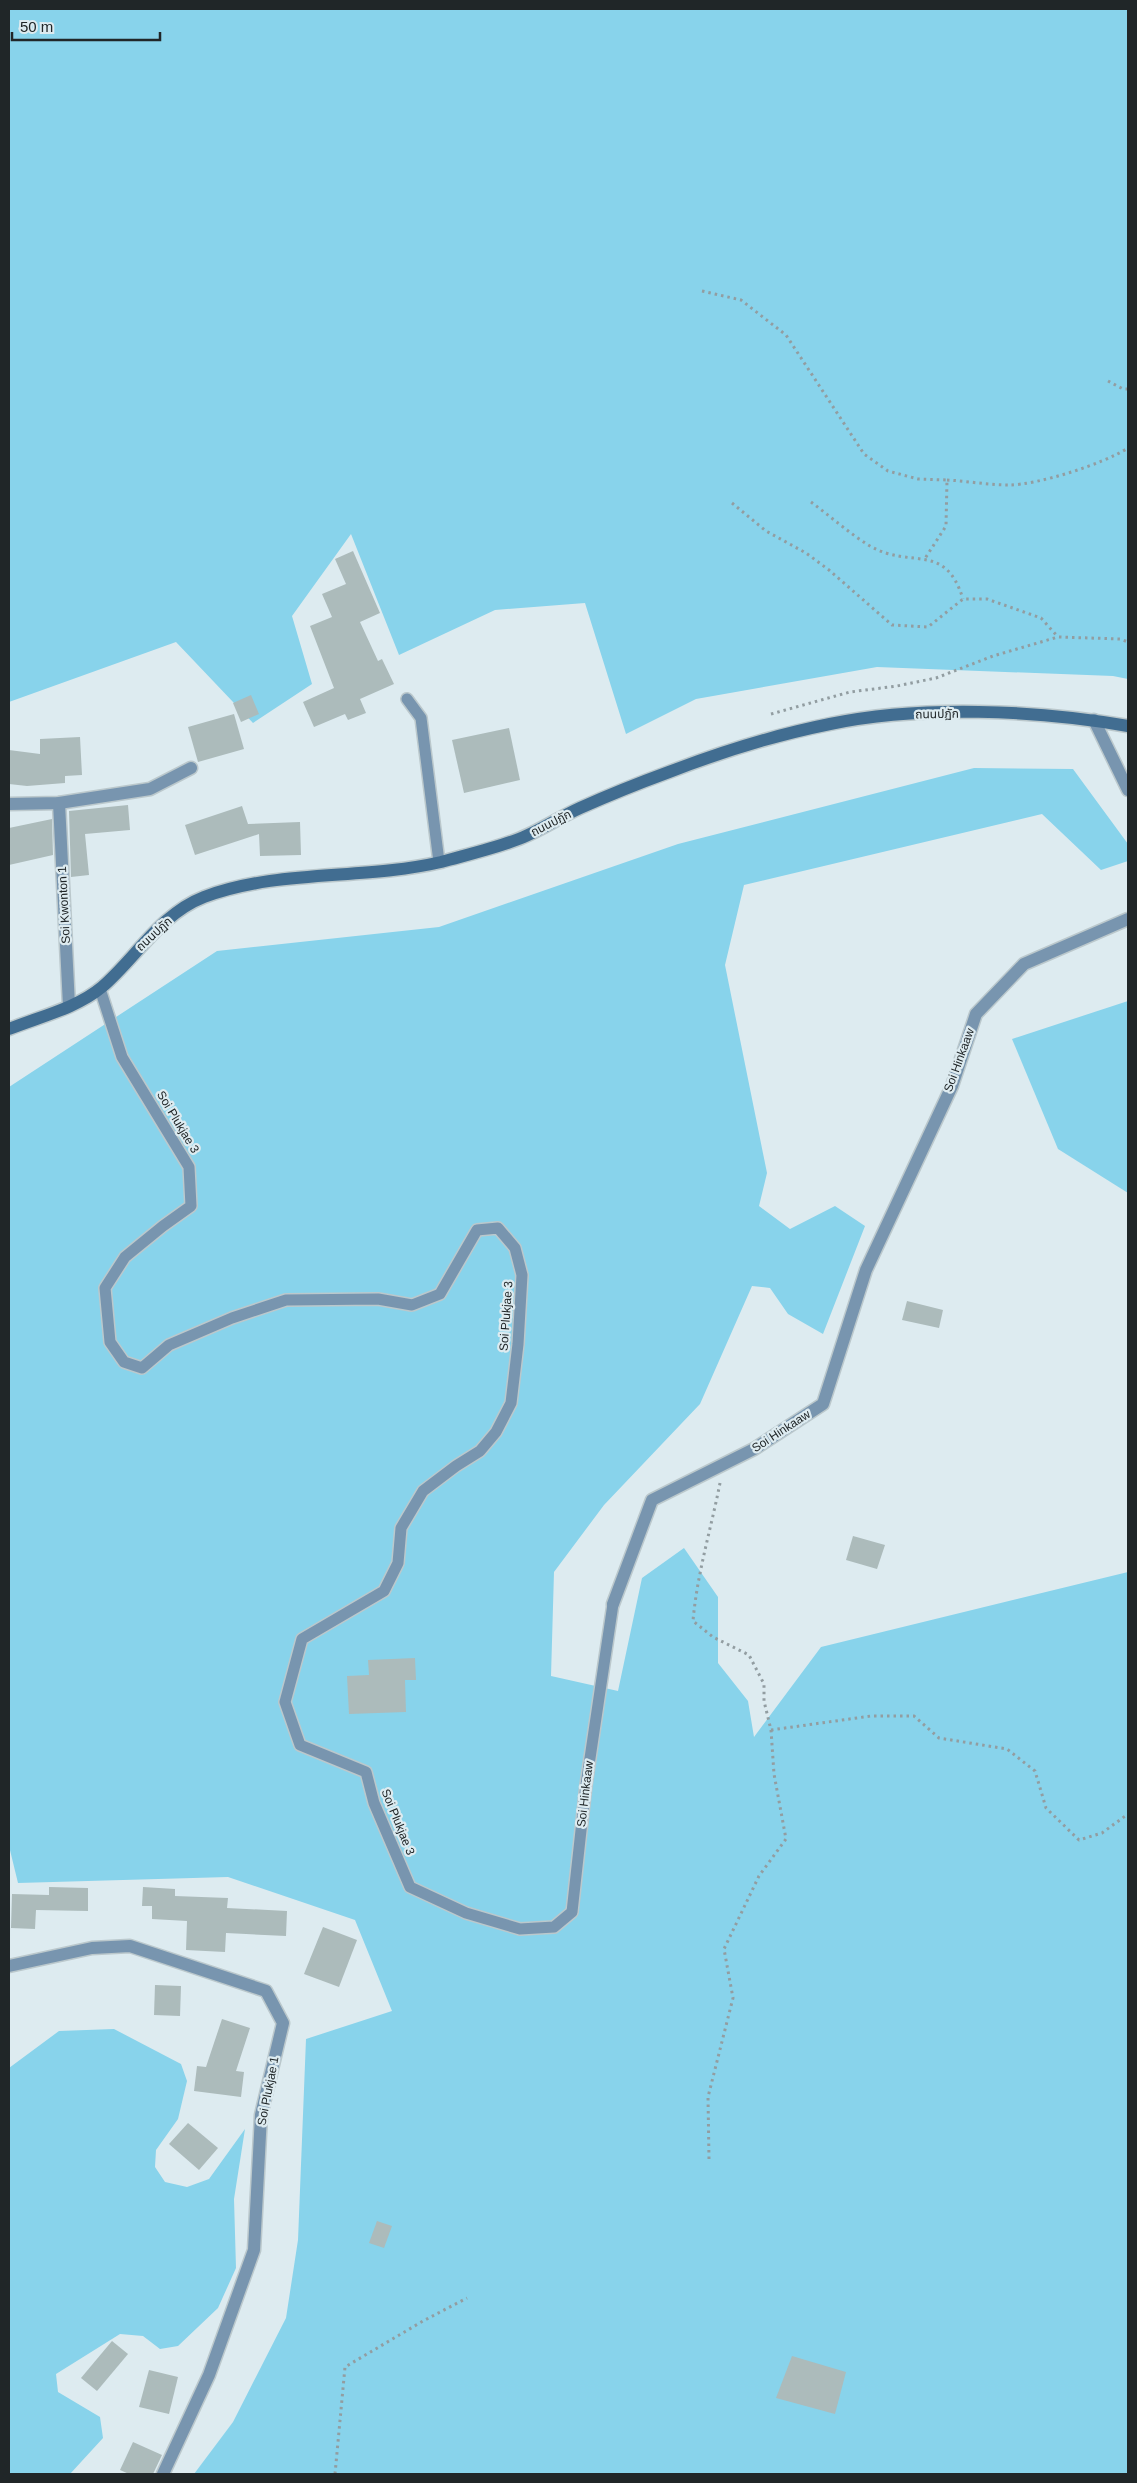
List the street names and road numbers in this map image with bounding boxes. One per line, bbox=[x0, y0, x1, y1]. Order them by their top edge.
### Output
street label: ถนนปฏัก bbox=[915, 707, 959, 721]
street label: ถนนปฏัก bbox=[528, 807, 574, 839]
street label: Soi Kwonton 1 bbox=[55, 866, 73, 944]
street label: ถนนปฏัก bbox=[133, 914, 175, 954]
street label: Soi Hinkaaw bbox=[941, 1026, 977, 1094]
street label: Soi Plukjae 3 bbox=[154, 1088, 202, 1156]
street label: Soi Plukjae 3 bbox=[497, 1280, 515, 1351]
street label: Soi Hinkaaw bbox=[749, 1407, 813, 1455]
street label: Soi Hinkaaw bbox=[574, 1760, 596, 1828]
street label: Soi Plukjae 3 bbox=[378, 1787, 418, 1857]
street label: Soi Plukjae 1 bbox=[254, 2055, 282, 2127]

